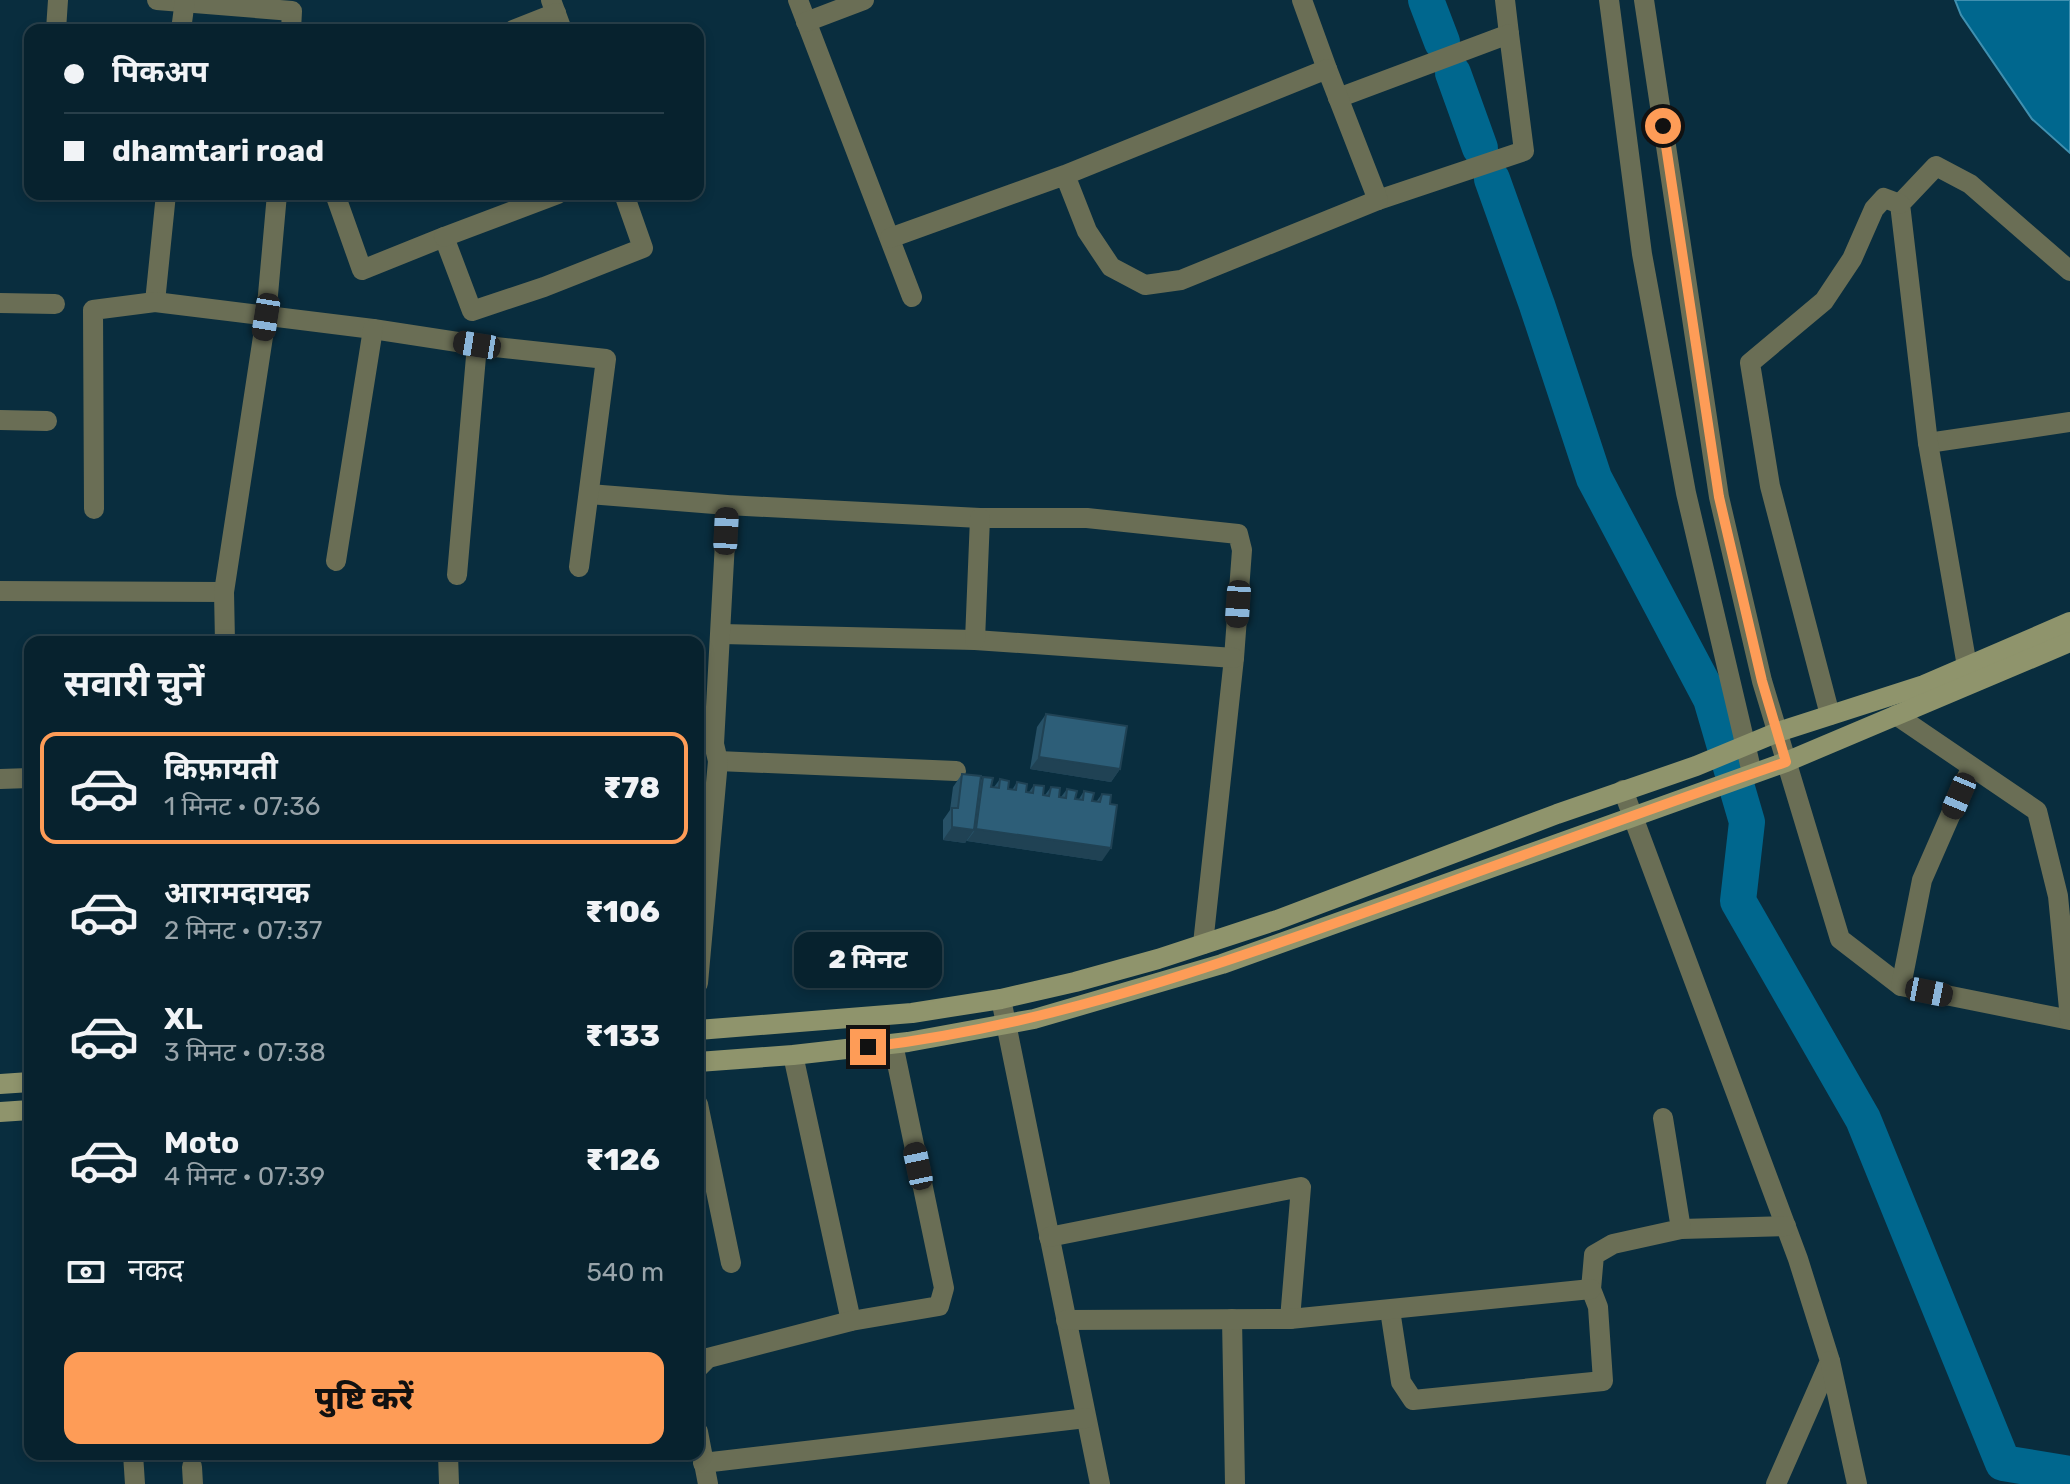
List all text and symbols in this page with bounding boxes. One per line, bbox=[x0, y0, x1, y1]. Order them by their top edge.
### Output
text: पिकअप bbox=[112, 54, 208, 90]
route start bbox=[1645, 108, 1681, 144]
text: dhamtari road bbox=[112, 133, 324, 169]
car bbox=[250, 291, 282, 343]
car bbox=[451, 329, 503, 361]
car bbox=[713, 506, 739, 556]
car bbox=[1224, 579, 1252, 629]
text: सवारी चुनें bbox=[64, 662, 204, 705]
text: किफ़ायती bbox=[164, 751, 278, 787]
icon: car bbox=[68, 752, 140, 824]
car bbox=[1939, 769, 1979, 823]
text: ₹78 bbox=[603, 770, 660, 806]
text: 1 मिनट · 07:36 bbox=[164, 791, 320, 822]
text: आरामदायक bbox=[164, 875, 310, 911]
icon: car bbox=[68, 876, 140, 948]
text: ₹106 bbox=[585, 894, 660, 930]
text: 2 मिनट · 07:37 bbox=[164, 915, 322, 946]
callout: 2 मिनट bbox=[794, 931, 942, 987]
text: 2 मिनट bbox=[829, 944, 907, 975]
car bbox=[1903, 976, 1955, 1008]
icon: car bbox=[68, 1000, 140, 1072]
text: XL bbox=[164, 1001, 203, 1037]
text: ₹133 bbox=[585, 1018, 660, 1054]
route end bbox=[850, 1029, 886, 1065]
text: 3 मिनट · 07:38 bbox=[164, 1037, 326, 1068]
icon: car bbox=[68, 1124, 140, 1196]
text: Moto bbox=[164, 1125, 239, 1161]
car bbox=[901, 1140, 935, 1192]
text: ₹126 bbox=[586, 1142, 660, 1178]
text: 4 मिनट · 07:39 bbox=[164, 1161, 325, 1192]
icon: cash bbox=[64, 1250, 108, 1294]
text: नकद bbox=[128, 1252, 184, 1288]
text: 540 m bbox=[586, 1257, 664, 1288]
button: पुष्टि करें bbox=[64, 1352, 664, 1444]

